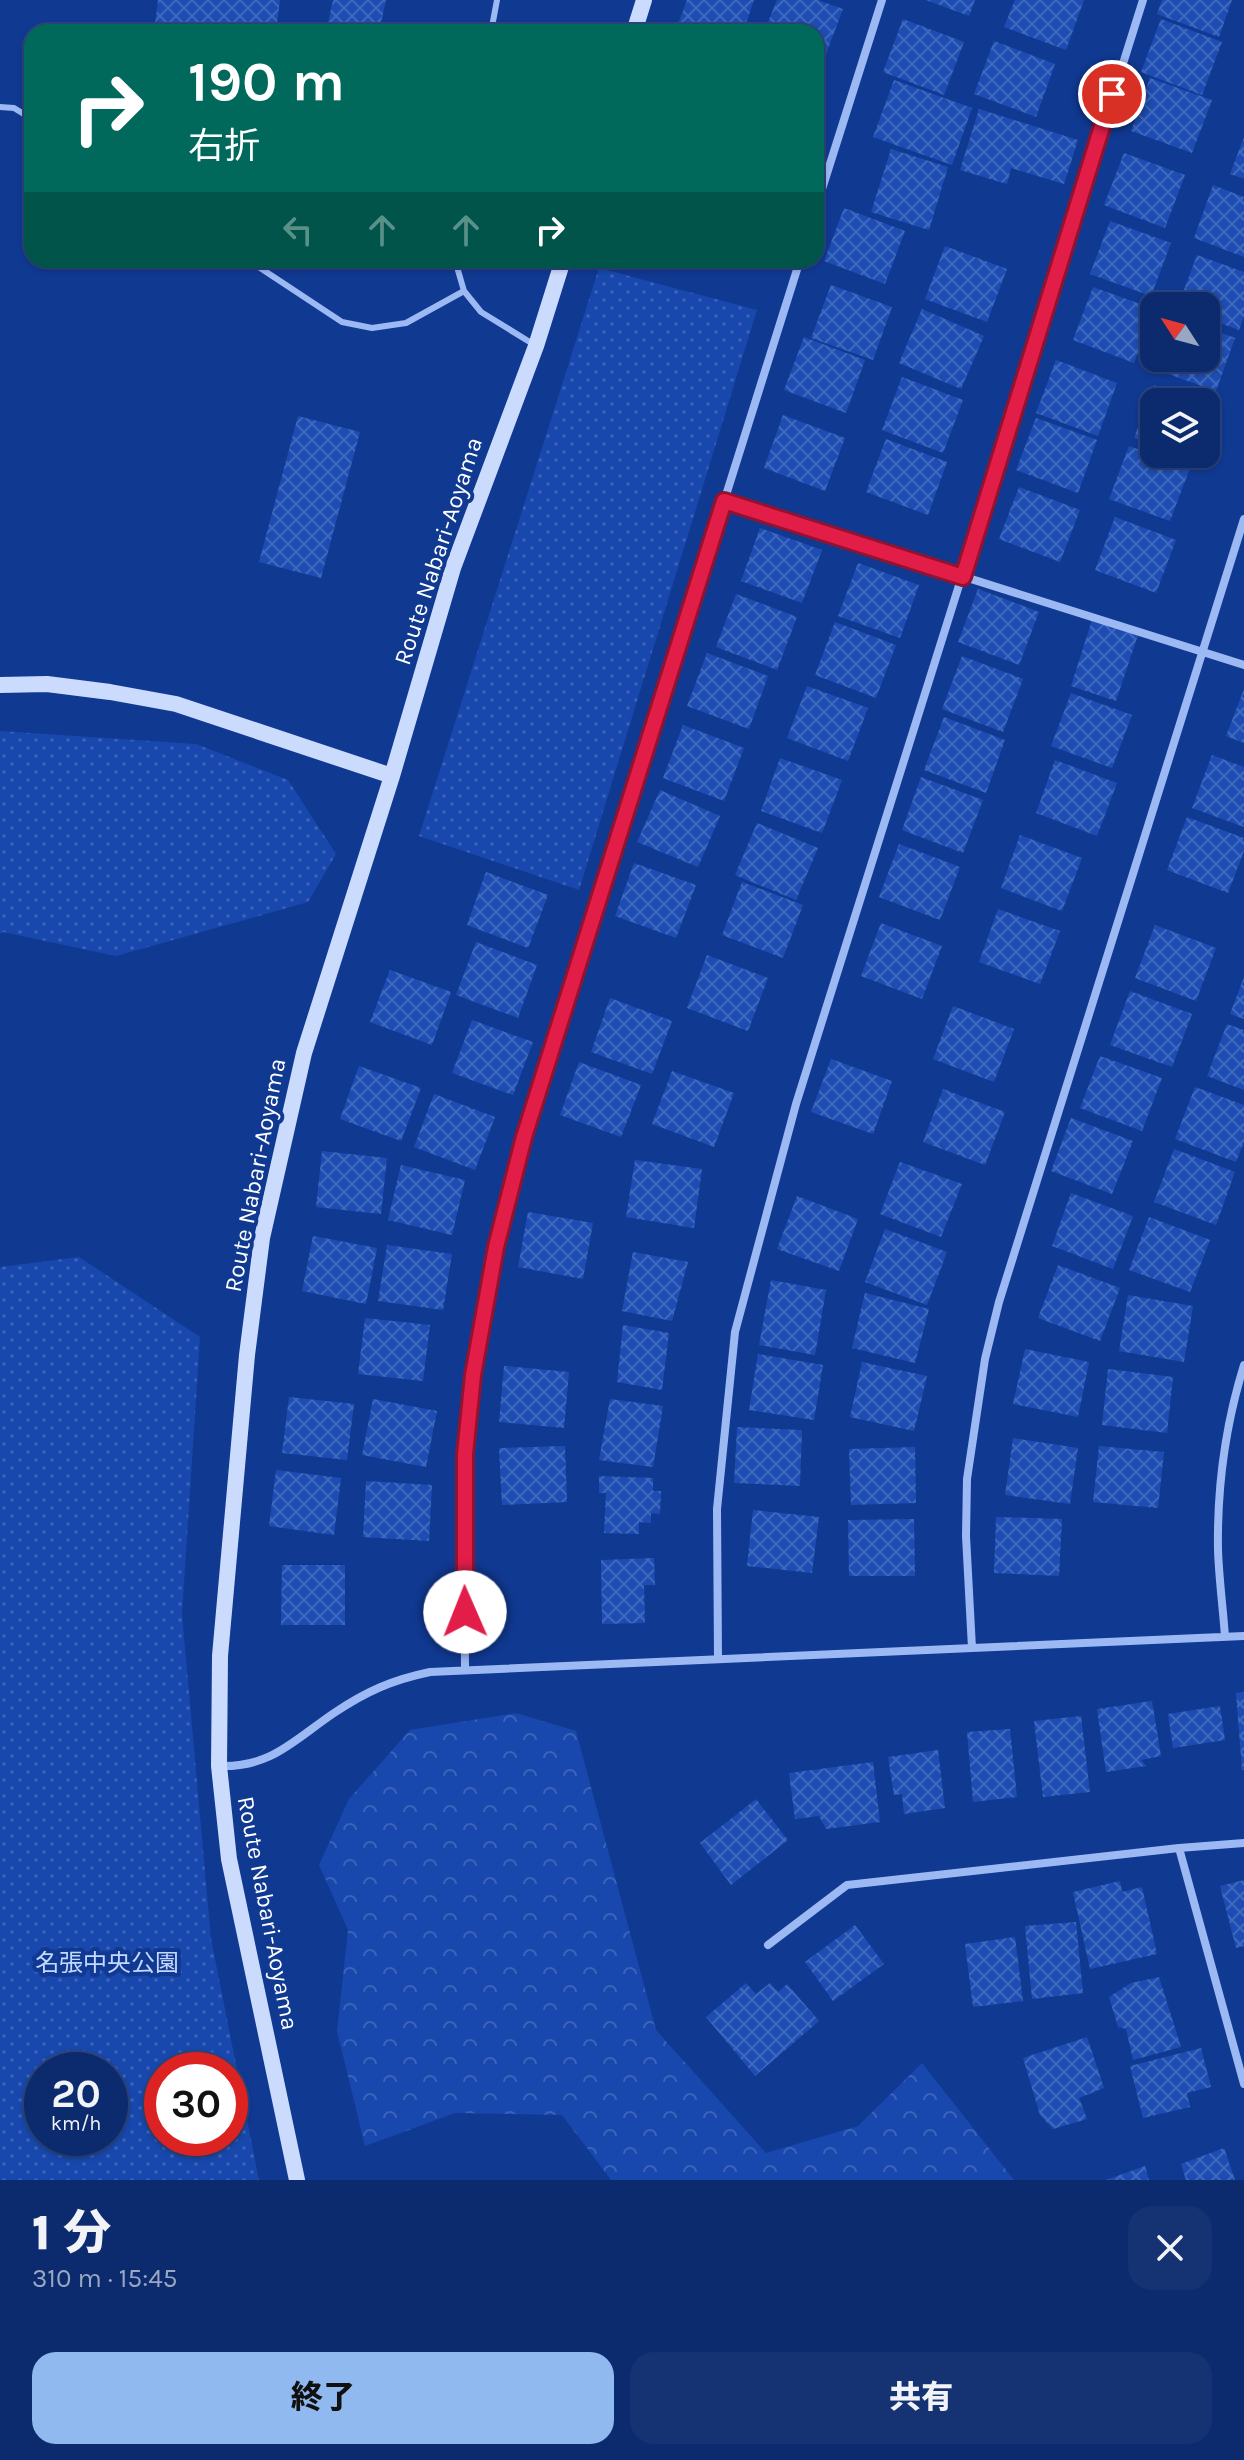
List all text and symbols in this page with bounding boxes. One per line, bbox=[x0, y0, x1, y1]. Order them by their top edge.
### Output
text: 190 m bbox=[188, 49, 345, 114]
icon: right bbox=[56, 56, 160, 160]
pin bbox=[1078, 60, 1146, 128]
icon: arrive bbox=[1090, 72, 1134, 116]
text: 右折 bbox=[188, 125, 260, 167]
icon: left bbox=[276, 208, 320, 252]
icon: ahead bbox=[360, 208, 404, 252]
icon: ahead bbox=[444, 208, 488, 252]
icon: right bbox=[528, 208, 572, 252]
north arrow bbox=[1140, 292, 1220, 372]
map controls bbox=[1140, 292, 1220, 468]
button: layers bbox=[1140, 388, 1220, 468]
street label: Route Nabari-Aoyama bbox=[388, 434, 488, 668]
street label: Route Nabari-Aoyama bbox=[219, 1056, 291, 1294]
position arrow bbox=[423, 1570, 507, 1654]
street label: Route Nabari-Aoyama bbox=[232, 1794, 304, 2032]
park label: 名張中央公園 bbox=[35, 1949, 179, 1977]
speed limit sign: 30 bbox=[144, 2052, 248, 2156]
text: 20 bbox=[51, 2070, 101, 2117]
text: km/h bbox=[51, 2112, 101, 2135]
text: 1 分 bbox=[32, 2205, 111, 2261]
button: close bbox=[1128, 2206, 1212, 2290]
text: 310 m · 15:45 bbox=[32, 2263, 177, 2294]
button: 終了 bbox=[32, 2352, 614, 2444]
button: 共有 bbox=[630, 2352, 1212, 2444]

